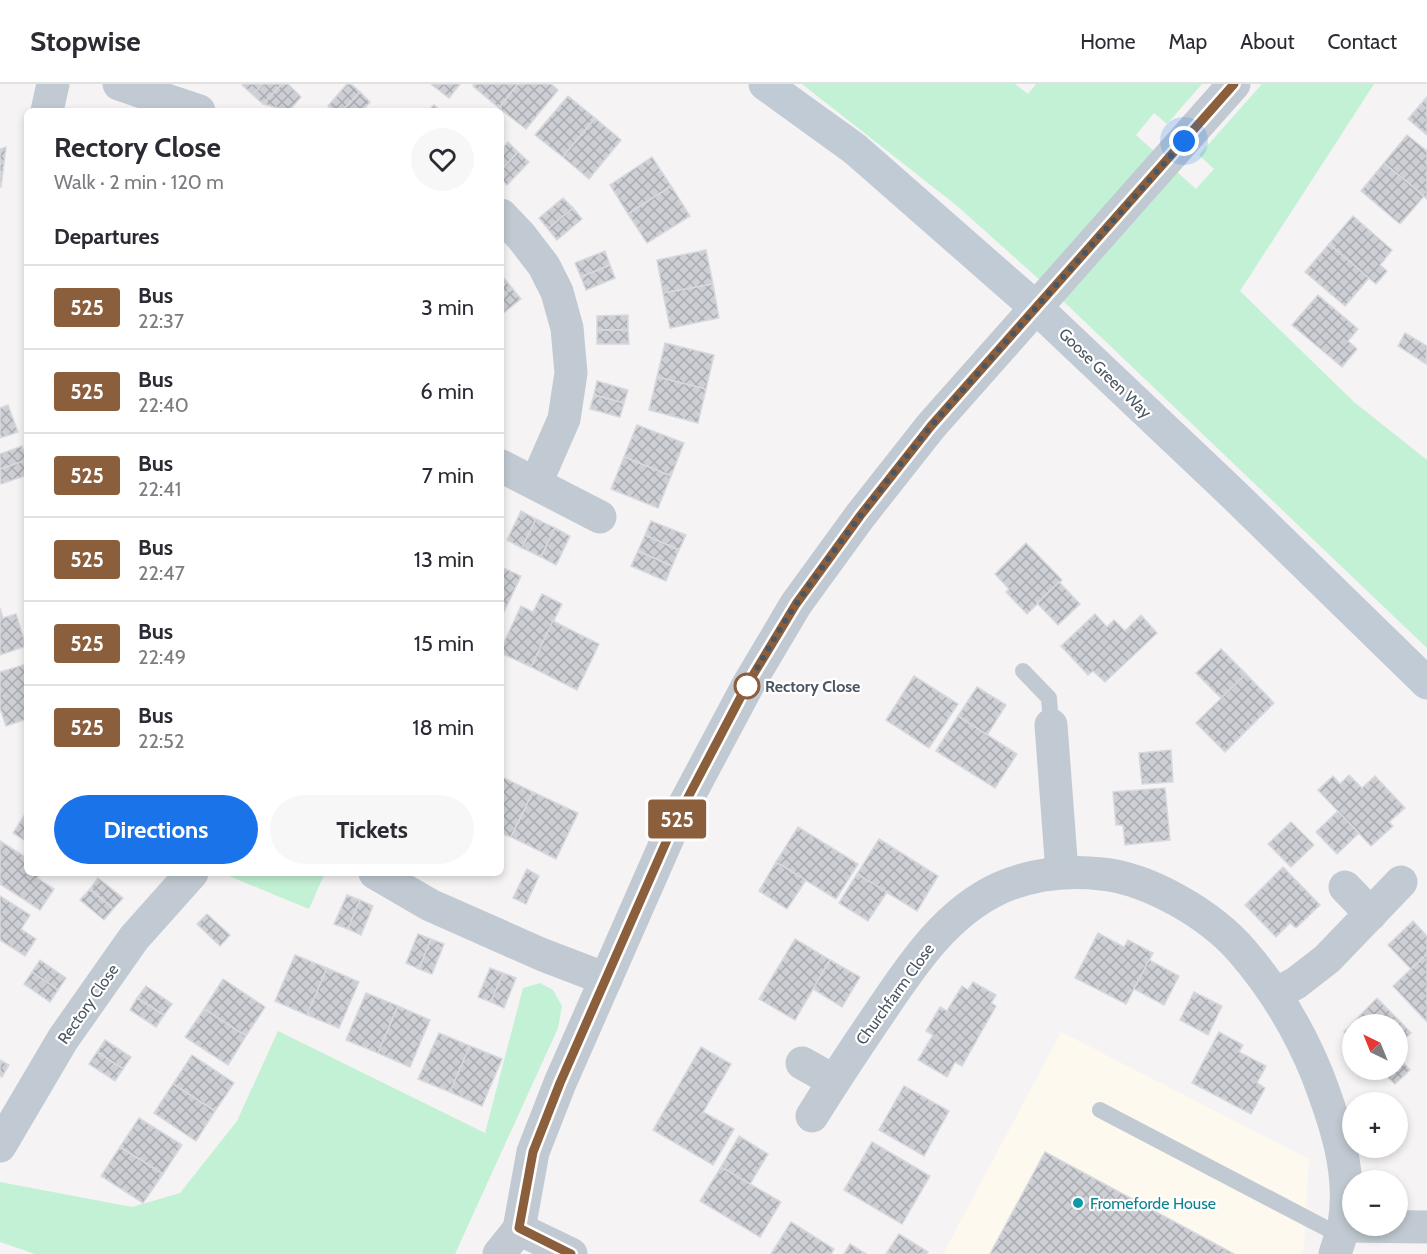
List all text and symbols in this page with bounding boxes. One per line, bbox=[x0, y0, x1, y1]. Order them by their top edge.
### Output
text: Stopwise bbox=[30, 24, 141, 58]
text: Home bbox=[1080, 29, 1136, 54]
text: Map bbox=[1169, 29, 1207, 54]
text: About bbox=[1240, 29, 1294, 54]
text: Contact bbox=[1327, 29, 1397, 54]
your location bbox=[1169, 126, 1199, 156]
button: heart bbox=[411, 128, 474, 191]
text: Rectory Close bbox=[54, 130, 221, 164]
text: Walk · 2 min · 120 m bbox=[54, 170, 224, 194]
text: Departures bbox=[54, 223, 159, 250]
text: Bus bbox=[138, 282, 173, 309]
text: 3 min bbox=[421, 294, 474, 321]
text: 525 bbox=[70, 295, 104, 320]
text: 22:37 bbox=[138, 309, 184, 333]
street label: Goose Green Way bbox=[1055, 324, 1155, 422]
text: Bus bbox=[138, 366, 173, 393]
text: 6 min bbox=[420, 378, 474, 405]
text: 525 bbox=[70, 379, 104, 404]
text: 22:40 bbox=[138, 393, 189, 417]
text: Bus bbox=[138, 450, 173, 477]
text: 7 min bbox=[422, 462, 474, 489]
text: 525 bbox=[70, 463, 104, 488]
text: 22:41 bbox=[138, 477, 181, 501]
text: Bus bbox=[138, 534, 173, 561]
text: 13 min bbox=[414, 546, 474, 573]
text: 525 bbox=[70, 547, 104, 572]
text: 22:47 bbox=[138, 561, 185, 585]
text: Bus bbox=[138, 618, 173, 645]
text: 15 min bbox=[414, 630, 474, 657]
text: 525 bbox=[70, 631, 104, 656]
text: 22:49 bbox=[138, 645, 186, 669]
marker: Rectory Close bbox=[734, 673, 760, 699]
place label: Rectory Close bbox=[765, 677, 860, 696]
text: Bus bbox=[138, 702, 173, 729]
text: 18 min bbox=[412, 714, 474, 741]
text: 525 bbox=[70, 715, 104, 740]
text: 22:52 bbox=[138, 729, 184, 753]
button: Directions bbox=[54, 795, 258, 864]
button: Tickets bbox=[270, 795, 474, 864]
line badge: 525 bbox=[642, 800, 712, 838]
text: 525 bbox=[660, 807, 694, 832]
street label: Churchfarm Close bbox=[852, 940, 938, 1048]
street label: Rectory Close bbox=[54, 961, 122, 1047]
north arrow bbox=[1342, 1014, 1408, 1080]
map controls bbox=[1342, 1014, 1408, 1236]
button: + bbox=[1342, 1092, 1408, 1158]
button: − bbox=[1342, 1170, 1408, 1236]
place label: Fromeforde House bbox=[1090, 1194, 1216, 1213]
marker: Fromeforde House bbox=[1071, 1196, 1085, 1210]

